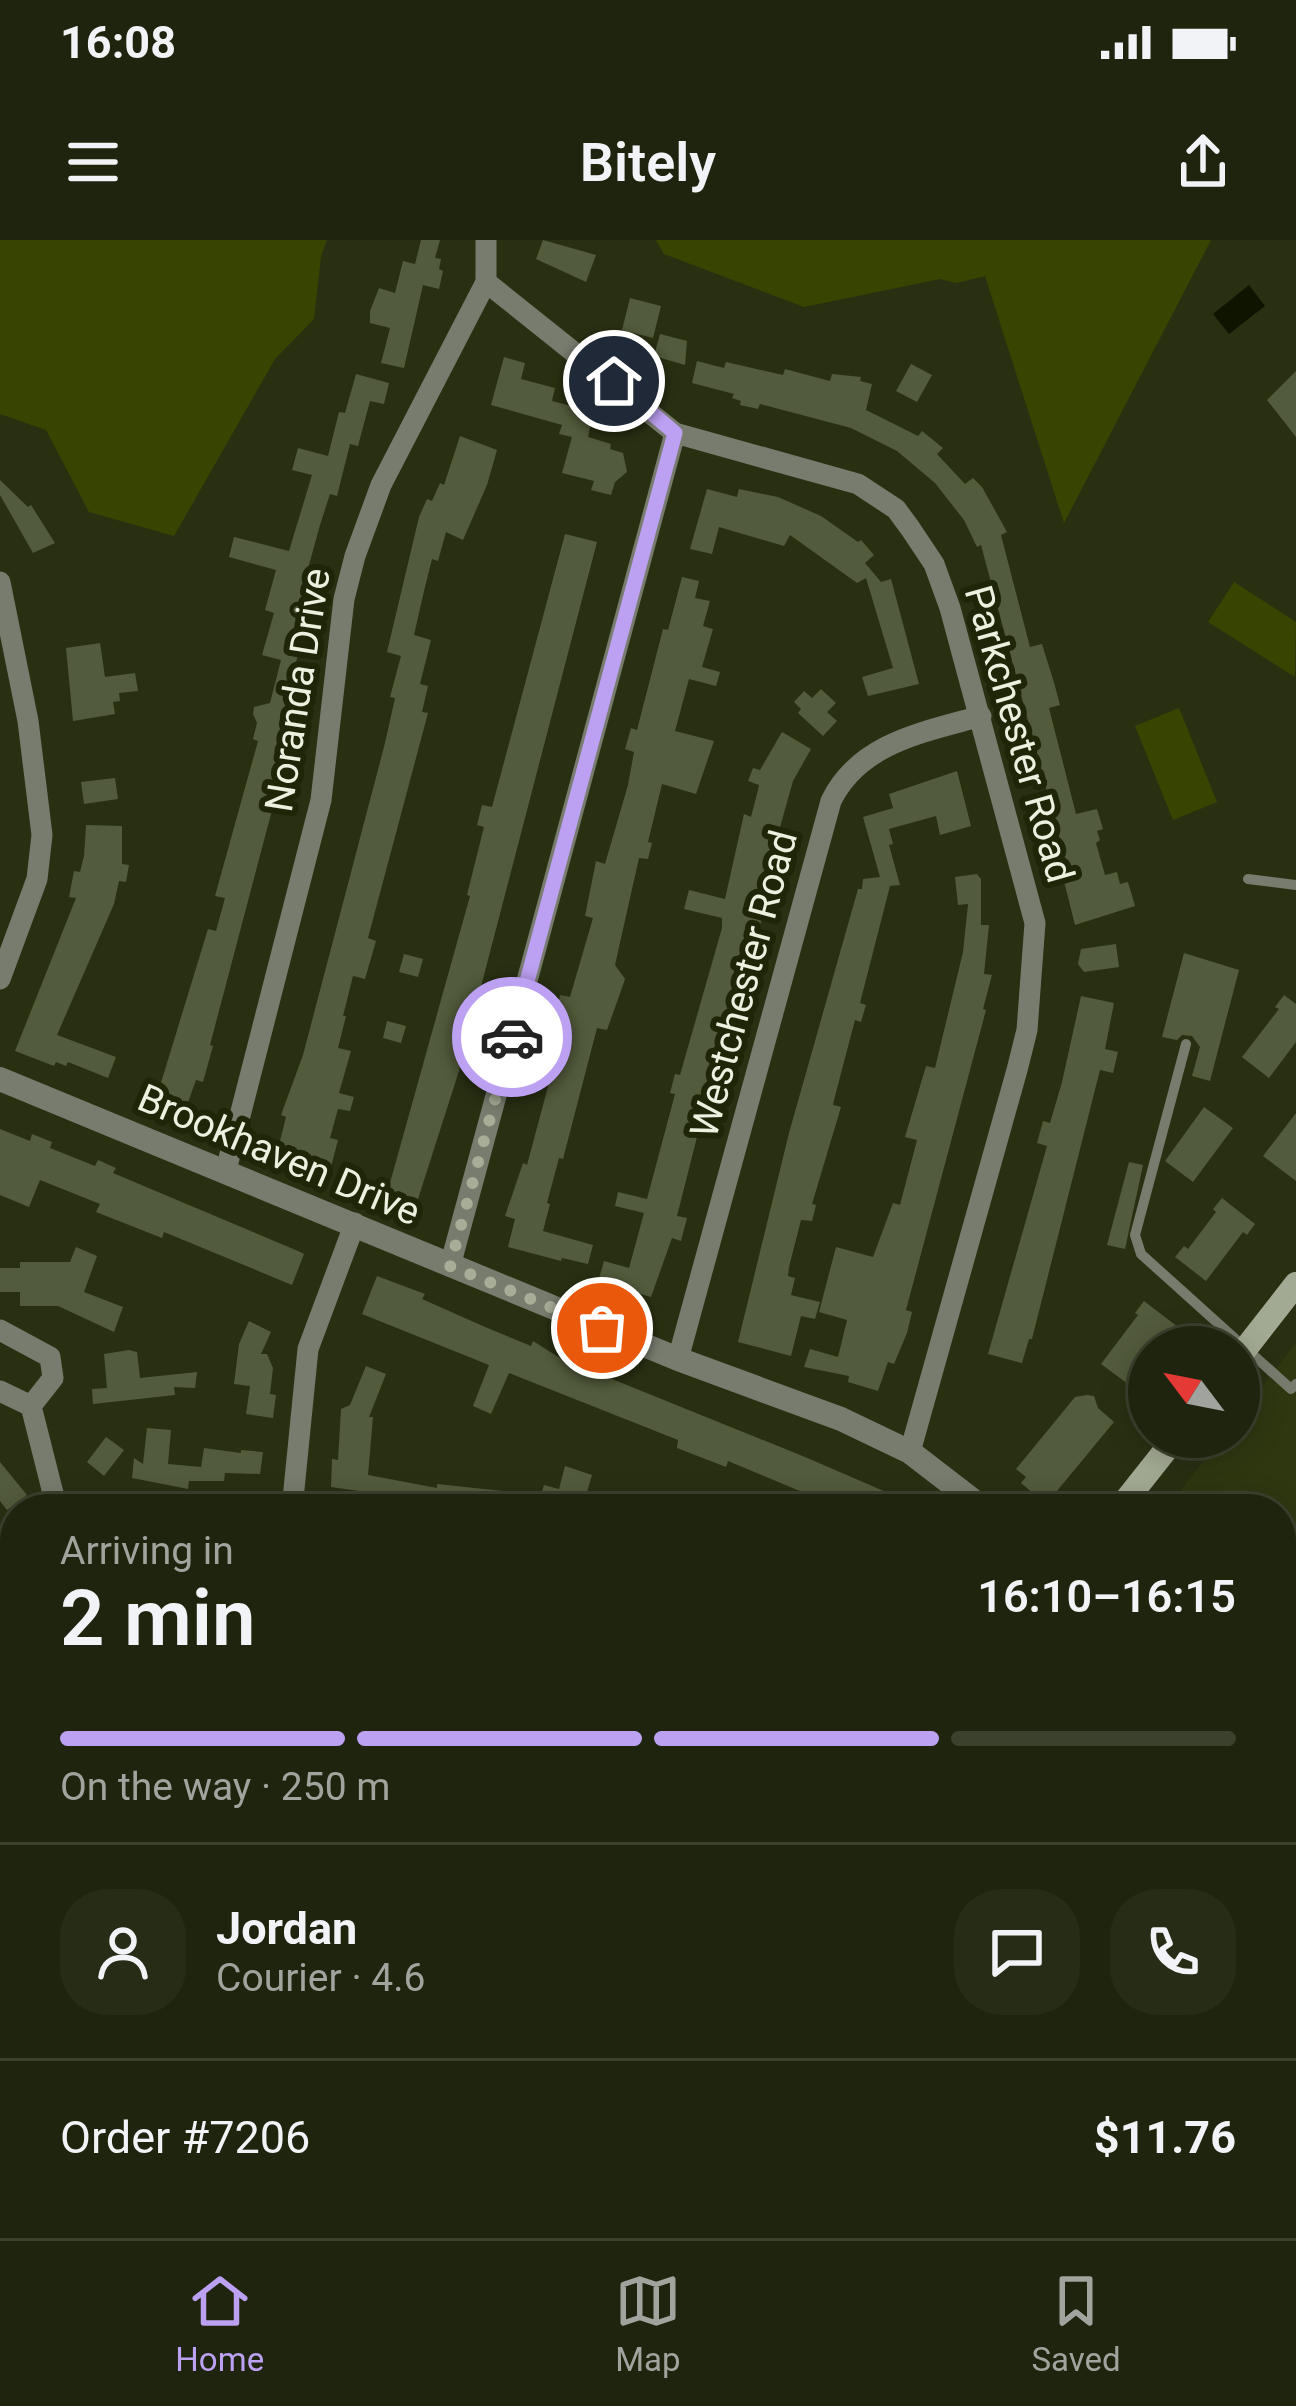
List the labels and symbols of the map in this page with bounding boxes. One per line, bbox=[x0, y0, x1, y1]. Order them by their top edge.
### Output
pin bbox=[563, 330, 665, 432]
street label: Noranda Drive bbox=[256, 565, 340, 815]
street label: Parkchester Road bbox=[955, 580, 1083, 888]
street label: Westchester Road bbox=[681, 825, 807, 1143]
courier bbox=[452, 977, 572, 1097]
street label: Brookhaven Drive bbox=[131, 1075, 427, 1235]
pin bbox=[551, 1277, 653, 1379]
north arrow bbox=[1128, 1326, 1260, 1458]

